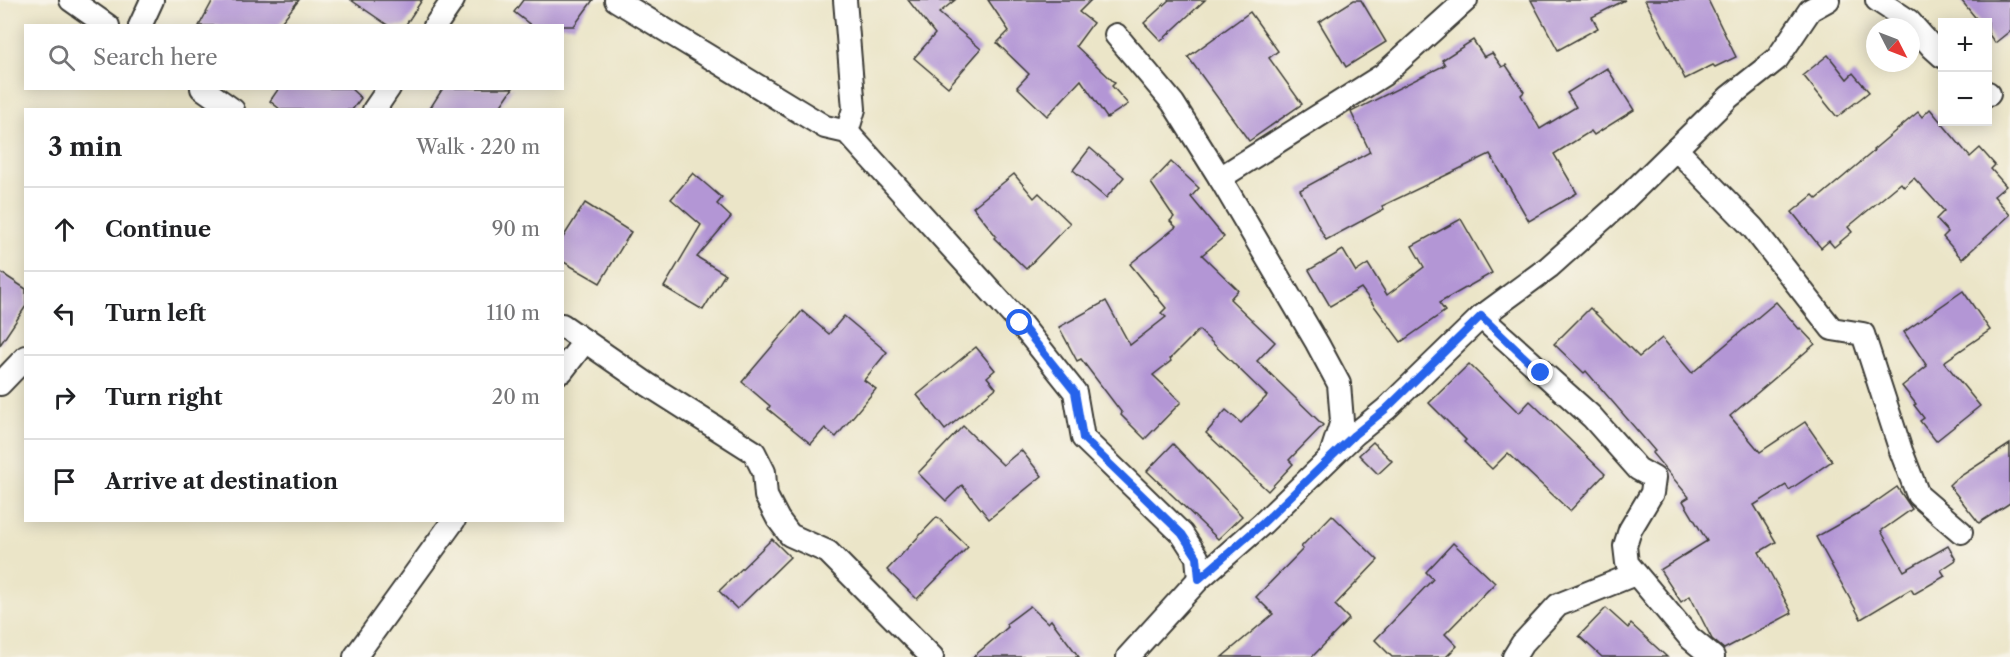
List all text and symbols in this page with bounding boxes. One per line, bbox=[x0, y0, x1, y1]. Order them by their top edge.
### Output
north arrow bbox=[1866, 18, 1920, 72]
map controls bbox=[1938, 18, 1992, 126]
button: + bbox=[1938, 18, 1992, 72]
search box bbox=[24, 24, 564, 90]
icon: search bbox=[45, 41, 78, 74]
text: Search here bbox=[93, 44, 218, 71]
button: − bbox=[1938, 72, 1992, 126]
text: 3 min bbox=[48, 131, 122, 163]
text: Walk · 220 m bbox=[416, 135, 540, 159]
icon: ahead bbox=[48, 213, 81, 246]
text: Continue bbox=[105, 216, 211, 243]
text: 90 m bbox=[492, 217, 540, 241]
icon: left bbox=[48, 297, 81, 330]
text: Turn left bbox=[105, 300, 206, 327]
text: 110 m bbox=[487, 301, 540, 325]
route start bbox=[1006, 309, 1032, 335]
route end bbox=[1527, 359, 1553, 385]
icon: right bbox=[48, 381, 81, 414]
text: Turn right bbox=[105, 384, 223, 411]
text: 20 m bbox=[492, 385, 540, 409]
icon: arrive bbox=[48, 465, 81, 498]
text: Arrive at destination bbox=[105, 468, 338, 495]

